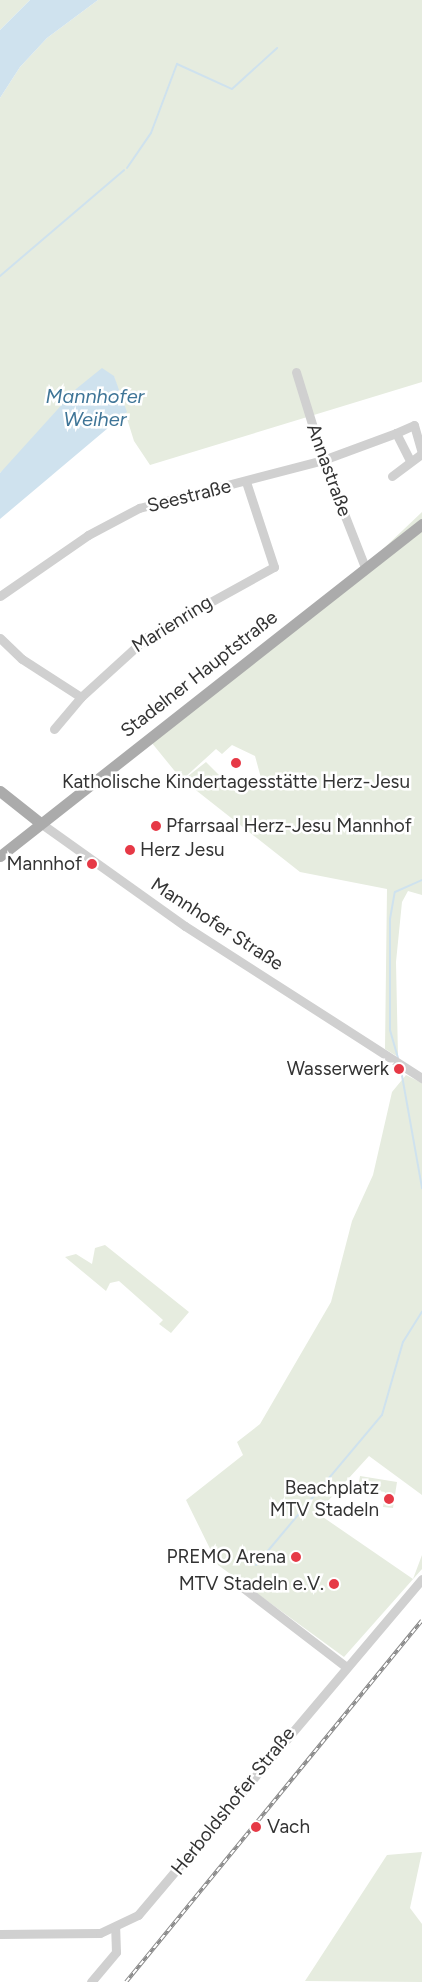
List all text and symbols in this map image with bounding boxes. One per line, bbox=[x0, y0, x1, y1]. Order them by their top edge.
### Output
water label: Mannhofer Weiher bbox=[46, 384, 144, 431]
street label: Annastraße bbox=[302, 421, 356, 519]
street label: Seestraße bbox=[145, 475, 233, 517]
street label: Marienring bbox=[128, 590, 216, 658]
street label: Stadelner Hauptstraße bbox=[116, 606, 282, 742]
marker: Katholische Kindertagesstätte Herz-Jesu bbox=[230, 757, 242, 769]
place label: Katholische Kindertagesstätte Herz-Jesu bbox=[62, 771, 410, 793]
place label: Pfarrsaal Herz-Jesu Mannhof bbox=[166, 815, 412, 837]
marker: Pfarrsaal Herz-Jesu Mannhof bbox=[150, 820, 162, 832]
place label: Herz Jesu bbox=[140, 839, 225, 861]
marker: Herz Jesu bbox=[124, 844, 136, 856]
place label: Mannhof bbox=[6, 853, 82, 875]
marker: Mannhof bbox=[86, 858, 98, 870]
street label: Mannhofer Straße bbox=[147, 873, 287, 975]
place label: Wasserwerk bbox=[287, 1058, 389, 1080]
marker: Wasserwerk bbox=[393, 1063, 405, 1075]
place label: Beachplatz MTV Stadeln bbox=[270, 1477, 379, 1521]
marker: Beachplatz MTV Stadeln bbox=[383, 1493, 395, 1505]
place label: PREMO Arena bbox=[166, 1546, 286, 1568]
marker: PREMO Arena bbox=[290, 1551, 302, 1563]
place label: MTV Stadeln e.V. bbox=[179, 1573, 324, 1595]
marker: MTV Stadeln e.V. bbox=[328, 1578, 340, 1590]
street label: Herboldshofer Straße bbox=[166, 1723, 300, 1879]
place label: Vach bbox=[267, 1816, 310, 1838]
marker: Vach bbox=[249, 1820, 263, 1834]

